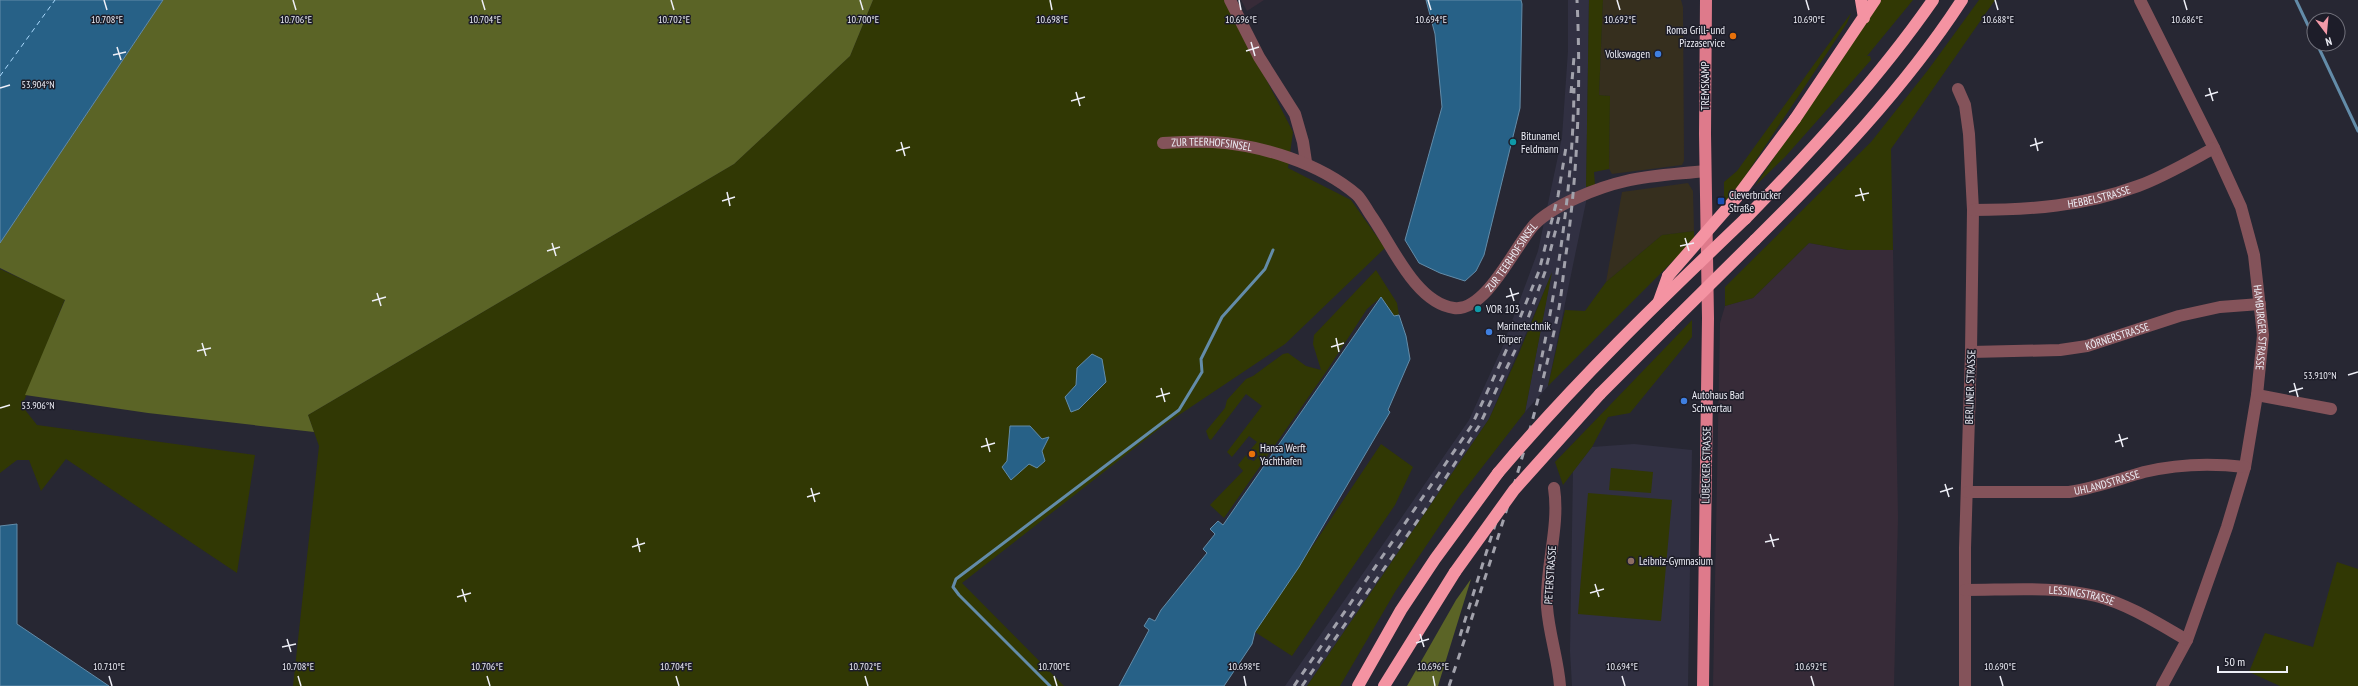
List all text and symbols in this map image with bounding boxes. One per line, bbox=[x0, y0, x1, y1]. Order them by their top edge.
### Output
north arrow bbox=[2306, 12, 2346, 52]
text: 10.708°E bbox=[91, 13, 123, 26]
text: 10.706°E bbox=[280, 13, 312, 26]
text: 10.704°E bbox=[469, 13, 501, 26]
text: 10.702°E bbox=[658, 13, 690, 26]
text: 10.700°E bbox=[847, 13, 879, 26]
text: 10.698°E bbox=[1036, 13, 1068, 26]
text: 10.696°E bbox=[1225, 13, 1257, 26]
text: 10.694°E bbox=[1415, 13, 1447, 26]
text: 10.692°E bbox=[1604, 13, 1636, 26]
text: 10.690°E bbox=[1793, 13, 1825, 26]
text: 10.688°E bbox=[1982, 13, 2014, 26]
text: 10.686°E bbox=[2171, 13, 2203, 26]
place label: Roma Grill- und Pizzaservice bbox=[1666, 23, 1725, 50]
marker: Roma Grill- und Pizzaservice bbox=[1728, 31, 1738, 41]
text: N bbox=[2324, 34, 2334, 49]
place label: Volkswagen bbox=[1604, 47, 1650, 61]
marker: Volkswagen bbox=[1653, 49, 1663, 59]
street label: TREMSKAMP bbox=[1698, 61, 1712, 110]
text: 53.904°N bbox=[21, 78, 55, 91]
place label: Bitunamel Feldmann bbox=[1521, 129, 1560, 156]
street label: ZUR TEERHOFSINSEL bbox=[1171, 135, 1254, 154]
marker: Bitunamel Feldmann bbox=[1508, 137, 1518, 147]
street label: HEBBELSTRASSE bbox=[2066, 182, 2132, 211]
place label: Cleverbrücker Straße bbox=[1729, 188, 1781, 215]
marker: Cleverbrücker Straße bbox=[1716, 196, 1726, 206]
street label: ZUR TEERHOFSINSEL bbox=[1482, 219, 1541, 294]
street label: HAMBURGER STRASSE bbox=[2250, 284, 2270, 371]
place label: VOR 103 bbox=[1485, 302, 1519, 316]
marker: VOR 103 bbox=[1473, 304, 1483, 314]
place label: Marinetechnik Törper bbox=[1497, 319, 1552, 346]
street label: KÖRNERSTRASSE bbox=[2083, 319, 2151, 353]
marker: Marinetechnik Törper bbox=[1484, 327, 1494, 337]
street label: BERLINER STRASSE bbox=[1962, 349, 1978, 424]
text: 53.910°N bbox=[2303, 369, 2337, 382]
place label: Autohaus Bad Schwartau bbox=[1692, 388, 1744, 415]
marker: Autohaus Bad Schwartau bbox=[1679, 396, 1689, 406]
text: 53.906°N bbox=[21, 399, 55, 412]
street label: LÜBECKER STRASSE bbox=[1698, 426, 1714, 504]
place label: Hansa Werft Yachthafen bbox=[1260, 441, 1306, 468]
marker: Hansa Werft Yachthafen bbox=[1247, 449, 1257, 459]
street label: UHLANDSTRASSE bbox=[2073, 467, 2141, 498]
street label: PETERSTRASSE bbox=[1541, 545, 1559, 605]
place label: Leibniz-Gymnasium bbox=[1639, 554, 1713, 568]
marker: Leibniz-Gymnasium bbox=[1626, 556, 1636, 566]
street label: LESSINGSTRASSE bbox=[2048, 583, 2117, 608]
scale bar bbox=[2218, 648, 2287, 674]
text: 50 m bbox=[2224, 654, 2245, 669]
text: 10.710°E bbox=[93, 660, 125, 673]
text: 10.708°E bbox=[282, 660, 314, 673]
text: 10.706°E bbox=[471, 660, 503, 673]
text: 10.704°E bbox=[660, 660, 692, 673]
text: 10.702°E bbox=[849, 660, 881, 673]
text: 10.700°E bbox=[1038, 660, 1070, 673]
text: 10.698°E bbox=[1228, 660, 1260, 673]
text: 10.696°E bbox=[1417, 660, 1449, 673]
text: 10.694°E bbox=[1606, 660, 1638, 673]
text: 10.692°E bbox=[1795, 660, 1827, 673]
text: 10.690°E bbox=[1984, 660, 2016, 673]

